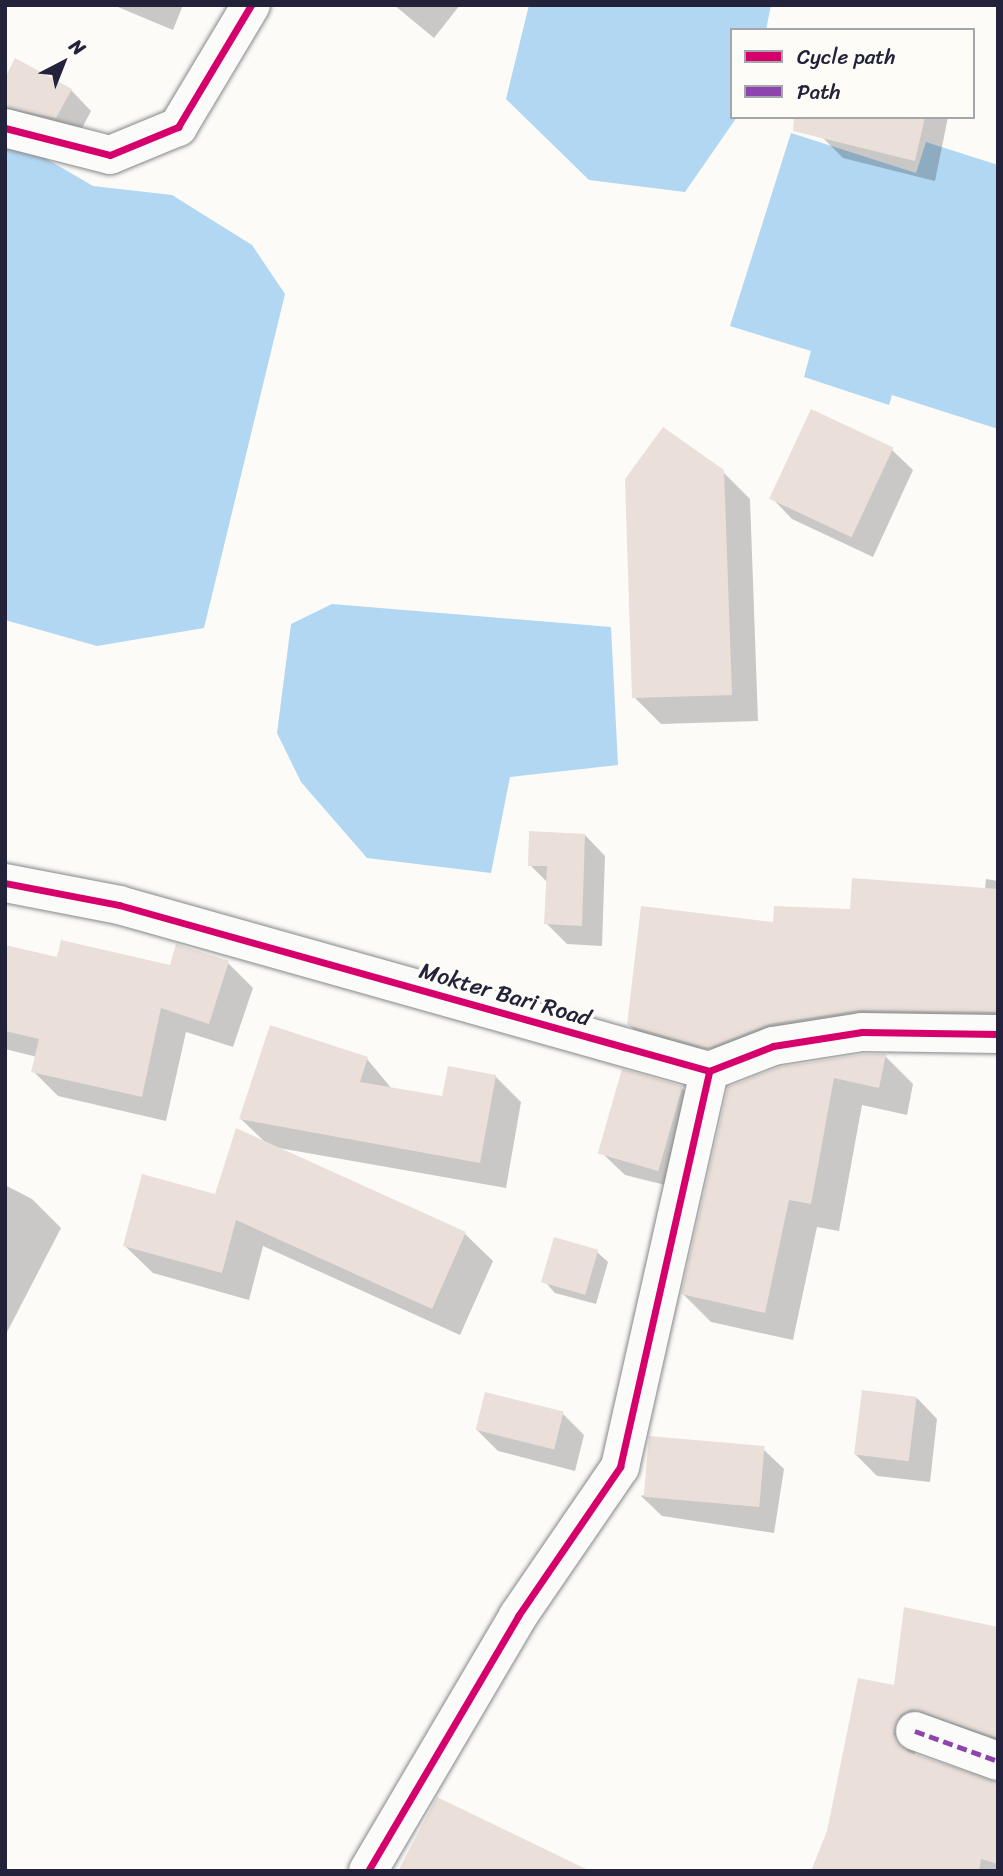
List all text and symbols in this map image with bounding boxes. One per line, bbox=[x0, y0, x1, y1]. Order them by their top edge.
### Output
north arrow bbox=[28, 28, 98, 98]
legend bbox=[730, 28, 975, 119]
text: N bbox=[61, 30, 93, 64]
text: Cycle path bbox=[797, 38, 896, 76]
text: Path bbox=[797, 73, 840, 111]
street label: Mokter Bari Road bbox=[416, 957, 594, 1033]

